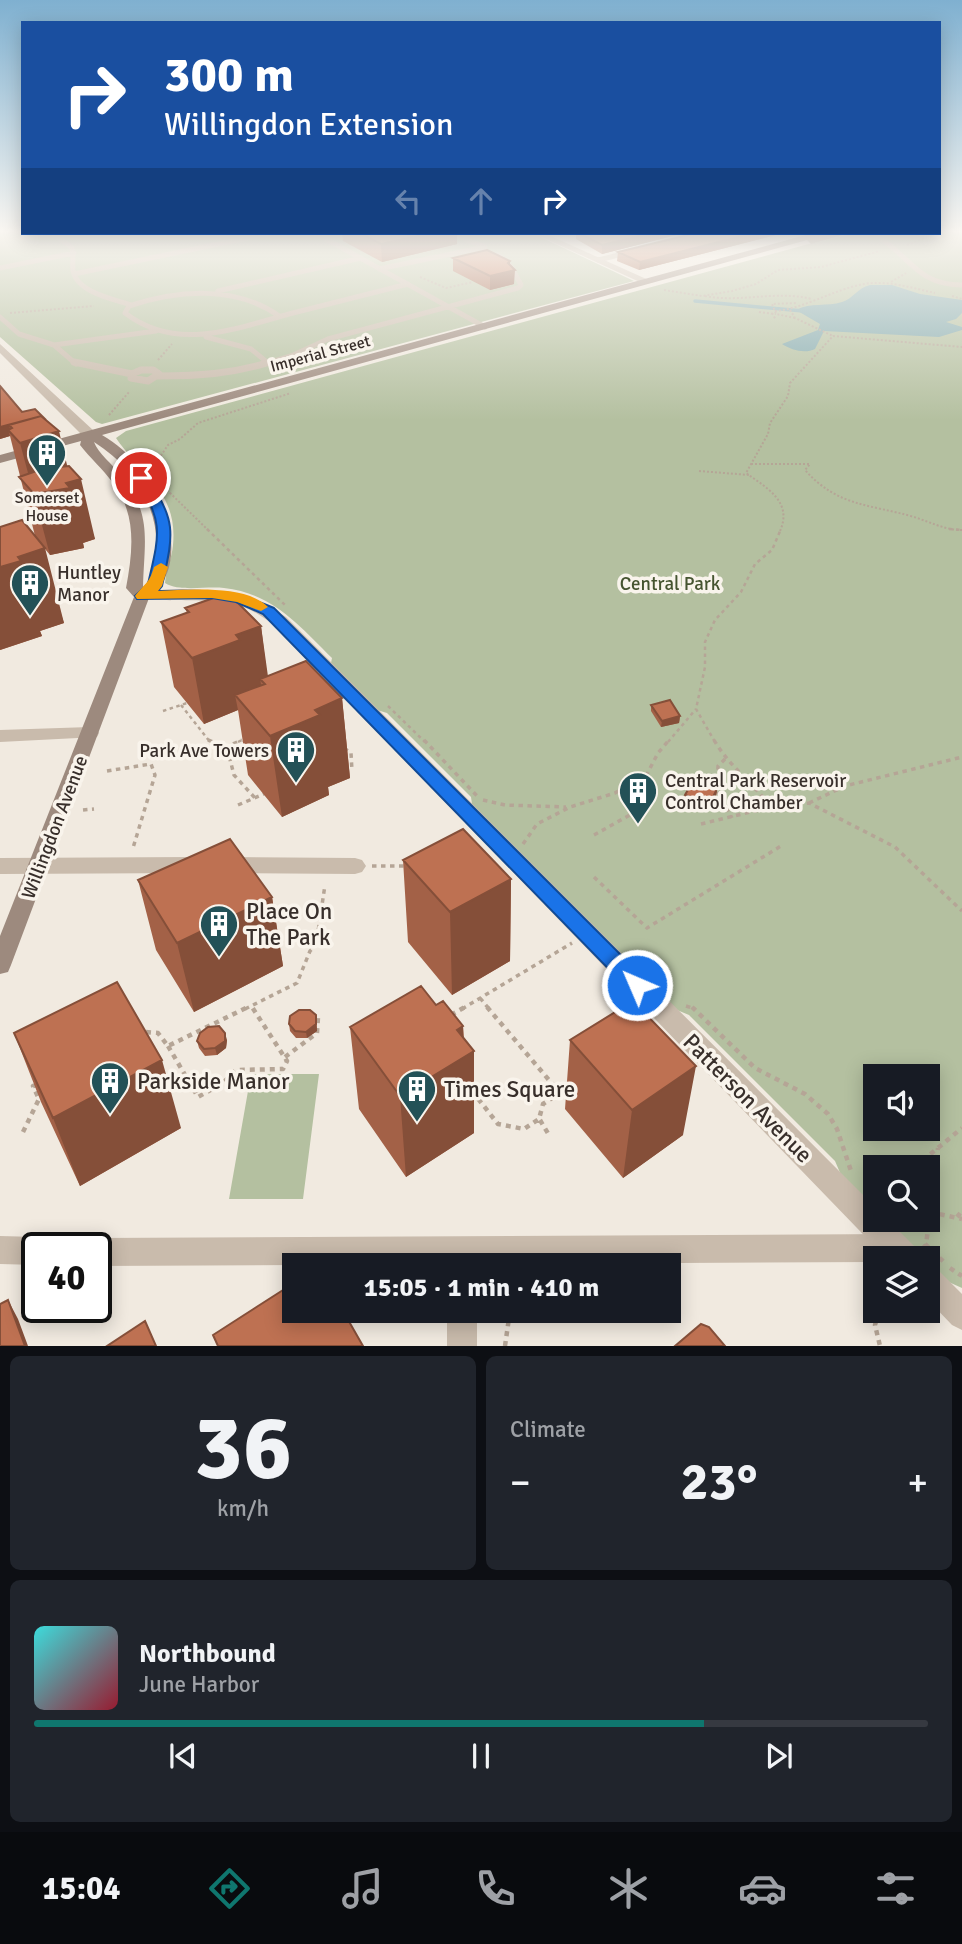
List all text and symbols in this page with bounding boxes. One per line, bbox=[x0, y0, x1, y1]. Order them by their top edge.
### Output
text: 300 m bbox=[164, 45, 294, 105]
icon: right bbox=[49, 49, 140, 140]
text: Willingdon Extension bbox=[164, 105, 453, 144]
icon: left bbox=[389, 182, 427, 220]
icon: ahead bbox=[462, 182, 500, 220]
icon: right bbox=[535, 182, 573, 220]
street label: Imperial Street bbox=[268, 331, 373, 377]
building icon: Somerset House bbox=[26, 432, 68, 487]
pin bbox=[111, 448, 171, 508]
icon: arrive bbox=[122, 459, 160, 497]
place label: Somerset House bbox=[15, 488, 80, 526]
place label: Huntley Manor bbox=[57, 561, 121, 607]
building icon: Huntley Manor bbox=[9, 562, 51, 617]
park label: Central Park bbox=[620, 572, 721, 596]
building icon: Park Ave Towers bbox=[275, 729, 317, 784]
place label: Park Ave Towers bbox=[139, 739, 269, 763]
street label: Willingdon Avenue bbox=[17, 752, 93, 902]
place label: Central Park Reservoir Control Chamber bbox=[665, 769, 846, 815]
building icon: Central Park Reservoir Control Chamber bbox=[617, 770, 659, 825]
place label: Place On The Park bbox=[246, 897, 332, 952]
building icon: Place On The Park bbox=[198, 903, 240, 958]
position arrow bbox=[600, 948, 674, 1022]
street label: Patterson Avenue bbox=[677, 1027, 819, 1169]
building icon: Parkside Manor bbox=[89, 1060, 131, 1115]
map controls bbox=[863, 1064, 940, 1323]
button: sound bbox=[863, 1064, 940, 1141]
place label: Parkside Manor bbox=[137, 1067, 290, 1096]
building icon: Times Square bbox=[396, 1068, 438, 1123]
place label: Times Square bbox=[444, 1075, 575, 1104]
button: search bbox=[863, 1155, 940, 1232]
speed limit sign: 40 bbox=[21, 1232, 112, 1323]
button: layers bbox=[863, 1246, 940, 1323]
text: 15:05 · 1 min · 410 m bbox=[364, 1272, 599, 1304]
text: 36 bbox=[194, 1392, 292, 1505]
text: Climate bbox=[510, 1415, 586, 1444]
text: 23° bbox=[681, 1450, 757, 1514]
text: − bbox=[510, 1459, 531, 1506]
text: + bbox=[907, 1459, 928, 1506]
text: km/h bbox=[217, 1494, 269, 1523]
text: Northbound bbox=[139, 1638, 276, 1670]
text: June Harbor bbox=[139, 1670, 259, 1699]
icon: previous bbox=[164, 1737, 202, 1775]
icon: pause bbox=[462, 1737, 500, 1775]
icon: next bbox=[760, 1737, 798, 1775]
icon: directions bbox=[205, 1864, 254, 1913]
icon: music bbox=[338, 1864, 387, 1913]
icon: phone bbox=[471, 1864, 520, 1913]
icon: climate bbox=[604, 1864, 653, 1913]
icon: car bbox=[738, 1864, 787, 1913]
icon: filters bbox=[871, 1864, 920, 1913]
text: 15:04 bbox=[42, 1869, 121, 1908]

